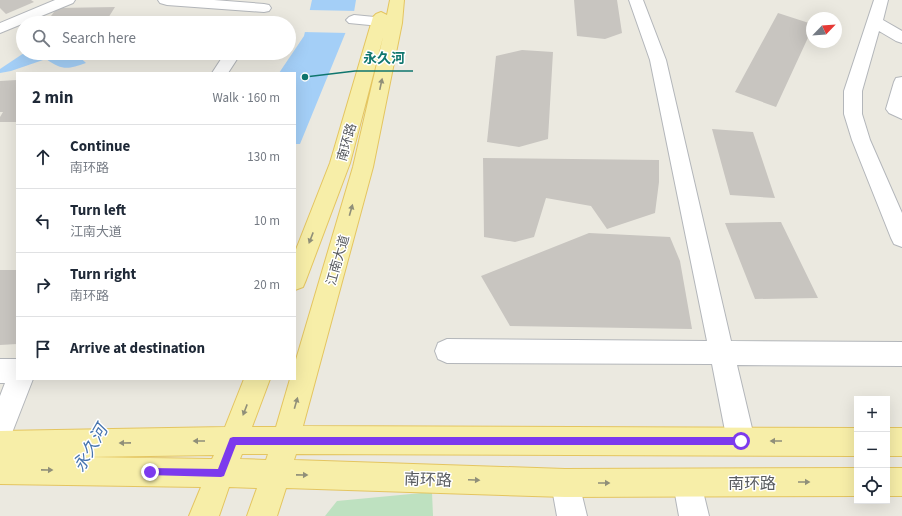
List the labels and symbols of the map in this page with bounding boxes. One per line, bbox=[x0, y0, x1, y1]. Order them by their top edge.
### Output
north arrow bbox=[806, 12, 842, 48]
callout: 永久河 bbox=[355, 45, 413, 71]
text: 永久河 bbox=[363, 49, 405, 69]
one-way arrow bbox=[378, 78, 384, 90]
street label: 南环路 bbox=[333, 121, 361, 164]
one-way arrow bbox=[348, 204, 354, 216]
one-way arrow bbox=[308, 232, 314, 244]
street label: 江南大道 bbox=[322, 233, 354, 288]
one-way arrow bbox=[293, 397, 299, 409]
one-way arrow bbox=[241, 404, 247, 416]
water label: 永久河 bbox=[68, 418, 116, 477]
route start bbox=[732, 432, 750, 450]
one-way arrow bbox=[192, 438, 205, 444]
one-way arrow bbox=[769, 438, 782, 444]
one-way arrow bbox=[118, 440, 131, 446]
route end bbox=[141, 463, 159, 481]
one-way arrow bbox=[41, 467, 54, 473]
street label: 南环路 bbox=[404, 468, 452, 492]
one-way arrow bbox=[296, 472, 309, 478]
street label: 南环路 bbox=[728, 473, 776, 495]
one-way arrow bbox=[468, 477, 481, 483]
one-way arrow bbox=[798, 479, 811, 485]
one-way arrow bbox=[598, 480, 611, 486]

